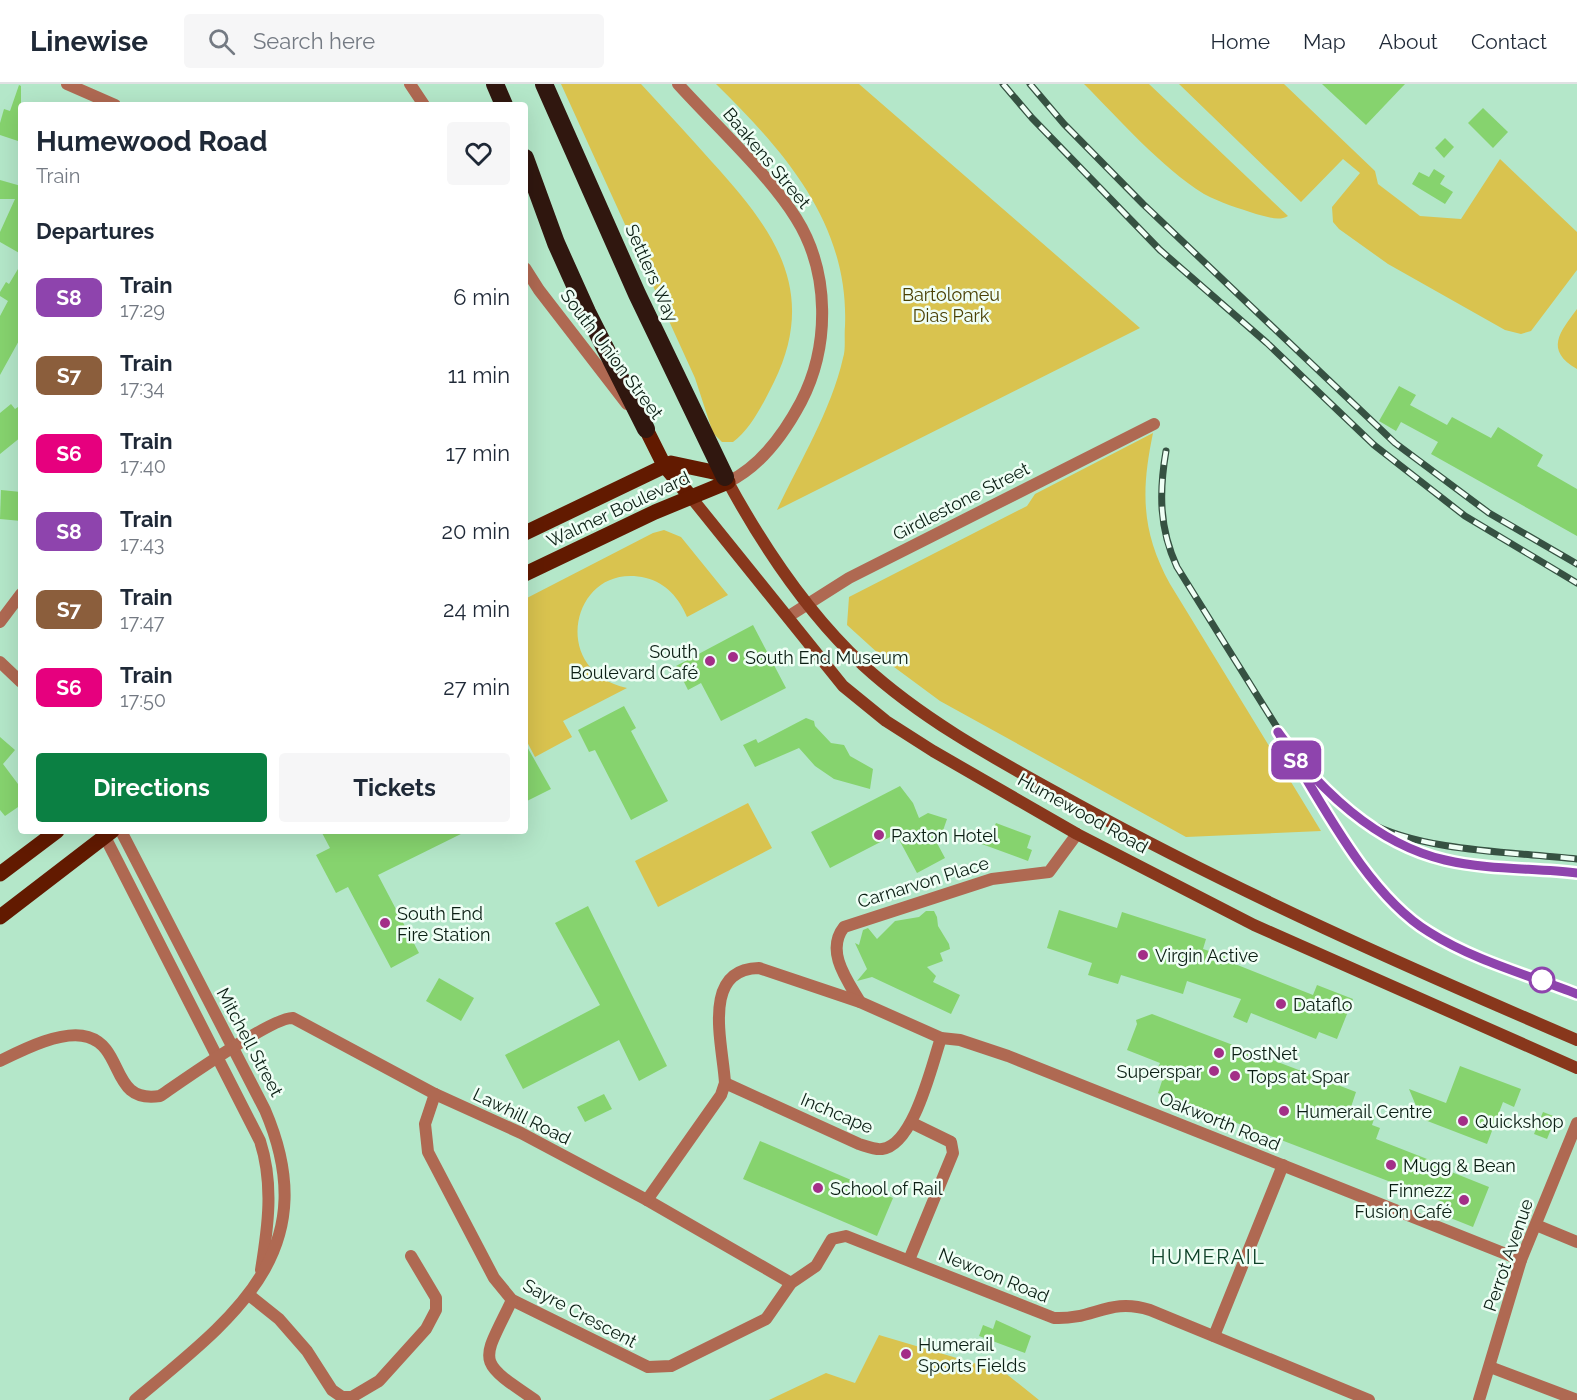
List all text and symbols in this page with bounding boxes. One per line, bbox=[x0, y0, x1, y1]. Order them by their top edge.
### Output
search box bbox=[184, 14, 604, 68]
text: Linewise bbox=[30, 25, 148, 58]
icon: search bbox=[205, 25, 238, 58]
text: Search here bbox=[253, 28, 375, 54]
text: Home bbox=[1211, 29, 1270, 54]
text: Map bbox=[1303, 29, 1346, 54]
text: About bbox=[1379, 29, 1438, 54]
text: Contact bbox=[1471, 29, 1547, 54]
street label: Baakens Street bbox=[719, 103, 815, 213]
button: heart bbox=[447, 122, 510, 185]
text: Humewood Road bbox=[36, 125, 268, 158]
text: Train bbox=[36, 164, 80, 188]
text: Departures bbox=[36, 218, 154, 244]
street label: Settlers Way bbox=[621, 221, 683, 325]
text: Train bbox=[120, 272, 173, 298]
text: 6 min bbox=[453, 284, 510, 310]
park label: Bartolomeu Dias Park bbox=[902, 284, 1000, 326]
text: S8 bbox=[56, 285, 82, 310]
street label: South Union Street bbox=[556, 285, 668, 423]
text: 17:29 bbox=[120, 298, 165, 322]
text: Train bbox=[120, 350, 173, 376]
text: 11 min bbox=[448, 362, 510, 388]
text: S7 bbox=[57, 363, 81, 388]
text: 17:34 bbox=[120, 376, 165, 400]
text: Train bbox=[120, 428, 173, 454]
text: 17 min bbox=[445, 440, 510, 466]
text: S6 bbox=[56, 441, 82, 466]
text: 17:40 bbox=[120, 454, 166, 478]
street label: Girdlestone Street bbox=[889, 458, 1033, 544]
street label: Walmer Boulevard bbox=[543, 467, 693, 551]
text: Train bbox=[120, 506, 173, 532]
text: 20 min bbox=[442, 518, 510, 544]
text: S8 bbox=[56, 519, 82, 544]
text: 17:43 bbox=[120, 532, 165, 556]
text: Train bbox=[120, 584, 173, 610]
text: 24 min bbox=[443, 596, 510, 622]
text: S7 bbox=[57, 597, 81, 622]
text: 17:47 bbox=[120, 610, 164, 634]
place label: South Boulevard Café bbox=[570, 641, 698, 683]
place label: South End Museum bbox=[745, 647, 909, 668]
marker: South End Museum bbox=[726, 650, 740, 664]
marker: South Boulevard Café bbox=[703, 654, 717, 668]
text: Train bbox=[120, 662, 173, 688]
text: 27 min bbox=[443, 674, 510, 700]
text: S6 bbox=[56, 675, 82, 700]
text: 17:50 bbox=[120, 688, 166, 712]
line badge: S8 bbox=[1269, 740, 1323, 780]
text: S8 bbox=[1283, 748, 1309, 773]
button: Directions bbox=[36, 753, 267, 822]
button: Tickets bbox=[279, 753, 510, 822]
street label: Humewood Road bbox=[1014, 769, 1152, 857]
place label: Paxton Hotel bbox=[891, 825, 998, 846]
marker: Paxton Hotel bbox=[872, 828, 886, 842]
street label: Carnarvon Place bbox=[855, 852, 992, 912]
place label: South End Fire Station bbox=[397, 903, 490, 945]
marker: South End Fire Station bbox=[378, 916, 392, 930]
place label: Virgin Active bbox=[1155, 945, 1259, 966]
marker: Virgin Active bbox=[1136, 948, 1150, 962]
unlabelled marker bbox=[1529, 967, 1555, 993]
street label: Mitchell Street bbox=[212, 984, 288, 1100]
place label: Dataflo bbox=[1293, 994, 1353, 1015]
marker: Dataflo bbox=[1274, 997, 1288, 1011]
place label: PostNet bbox=[1231, 1043, 1298, 1064]
marker: PostNet bbox=[1212, 1046, 1226, 1060]
place label: Superspar bbox=[1116, 1061, 1203, 1082]
marker: Superspar bbox=[1207, 1064, 1221, 1078]
place label: Tops at Spar bbox=[1247, 1066, 1350, 1087]
marker: Tops at Spar bbox=[1228, 1069, 1242, 1083]
street label: Lawhill Road bbox=[470, 1083, 574, 1149]
street label: Oakworth Road bbox=[1157, 1087, 1283, 1155]
street label: Inchcape bbox=[798, 1088, 877, 1138]
place label: Humerail Centre bbox=[1296, 1101, 1432, 1122]
marker: Humerail Centre bbox=[1277, 1104, 1291, 1118]
place label: Quickshop bbox=[1475, 1111, 1564, 1132]
marker: Quickshop bbox=[1456, 1114, 1470, 1128]
place label: Mugg & Bean bbox=[1403, 1155, 1516, 1176]
marker: Mugg & Bean bbox=[1384, 1158, 1398, 1172]
place label: School of Rail bbox=[830, 1178, 943, 1199]
place label: Finnezz Fusion Café bbox=[1355, 1180, 1452, 1222]
marker: School of Rail bbox=[811, 1181, 825, 1195]
marker: Finnezz Fusion Café bbox=[1457, 1193, 1471, 1207]
street label: Perrot Avenue bbox=[1479, 1196, 1537, 1314]
street label: Newcon Road bbox=[936, 1243, 1052, 1307]
district label: HUMERAIL bbox=[1151, 1245, 1265, 1269]
street label: Sayre Crescent bbox=[520, 1274, 640, 1352]
place label: Humerail Sports Fields bbox=[918, 1334, 1027, 1376]
marker: Humerail Sports Fields bbox=[899, 1347, 913, 1361]

